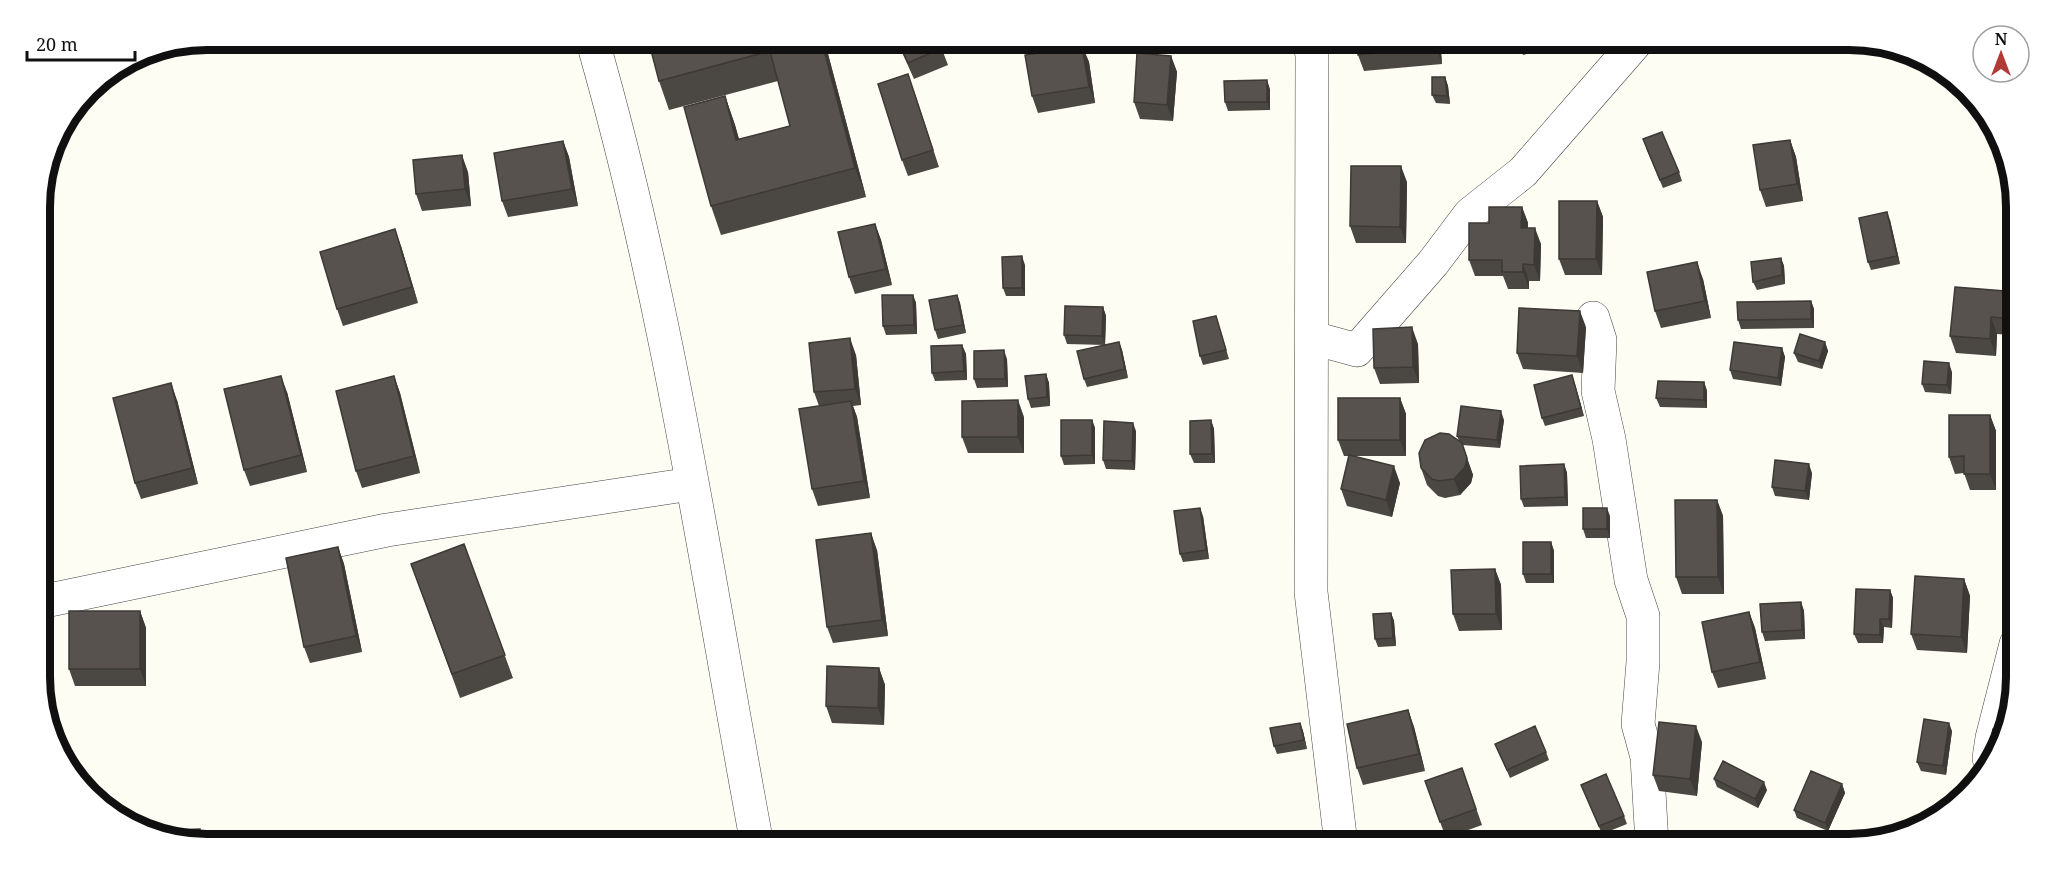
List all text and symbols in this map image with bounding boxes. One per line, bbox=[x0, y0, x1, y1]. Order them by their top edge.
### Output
scale bar bbox=[27, 24, 135, 62]
north arrow bbox=[1971, 24, 2031, 84]
text: N bbox=[1995, 28, 2008, 50]
text: 20 m bbox=[36, 32, 78, 56]

